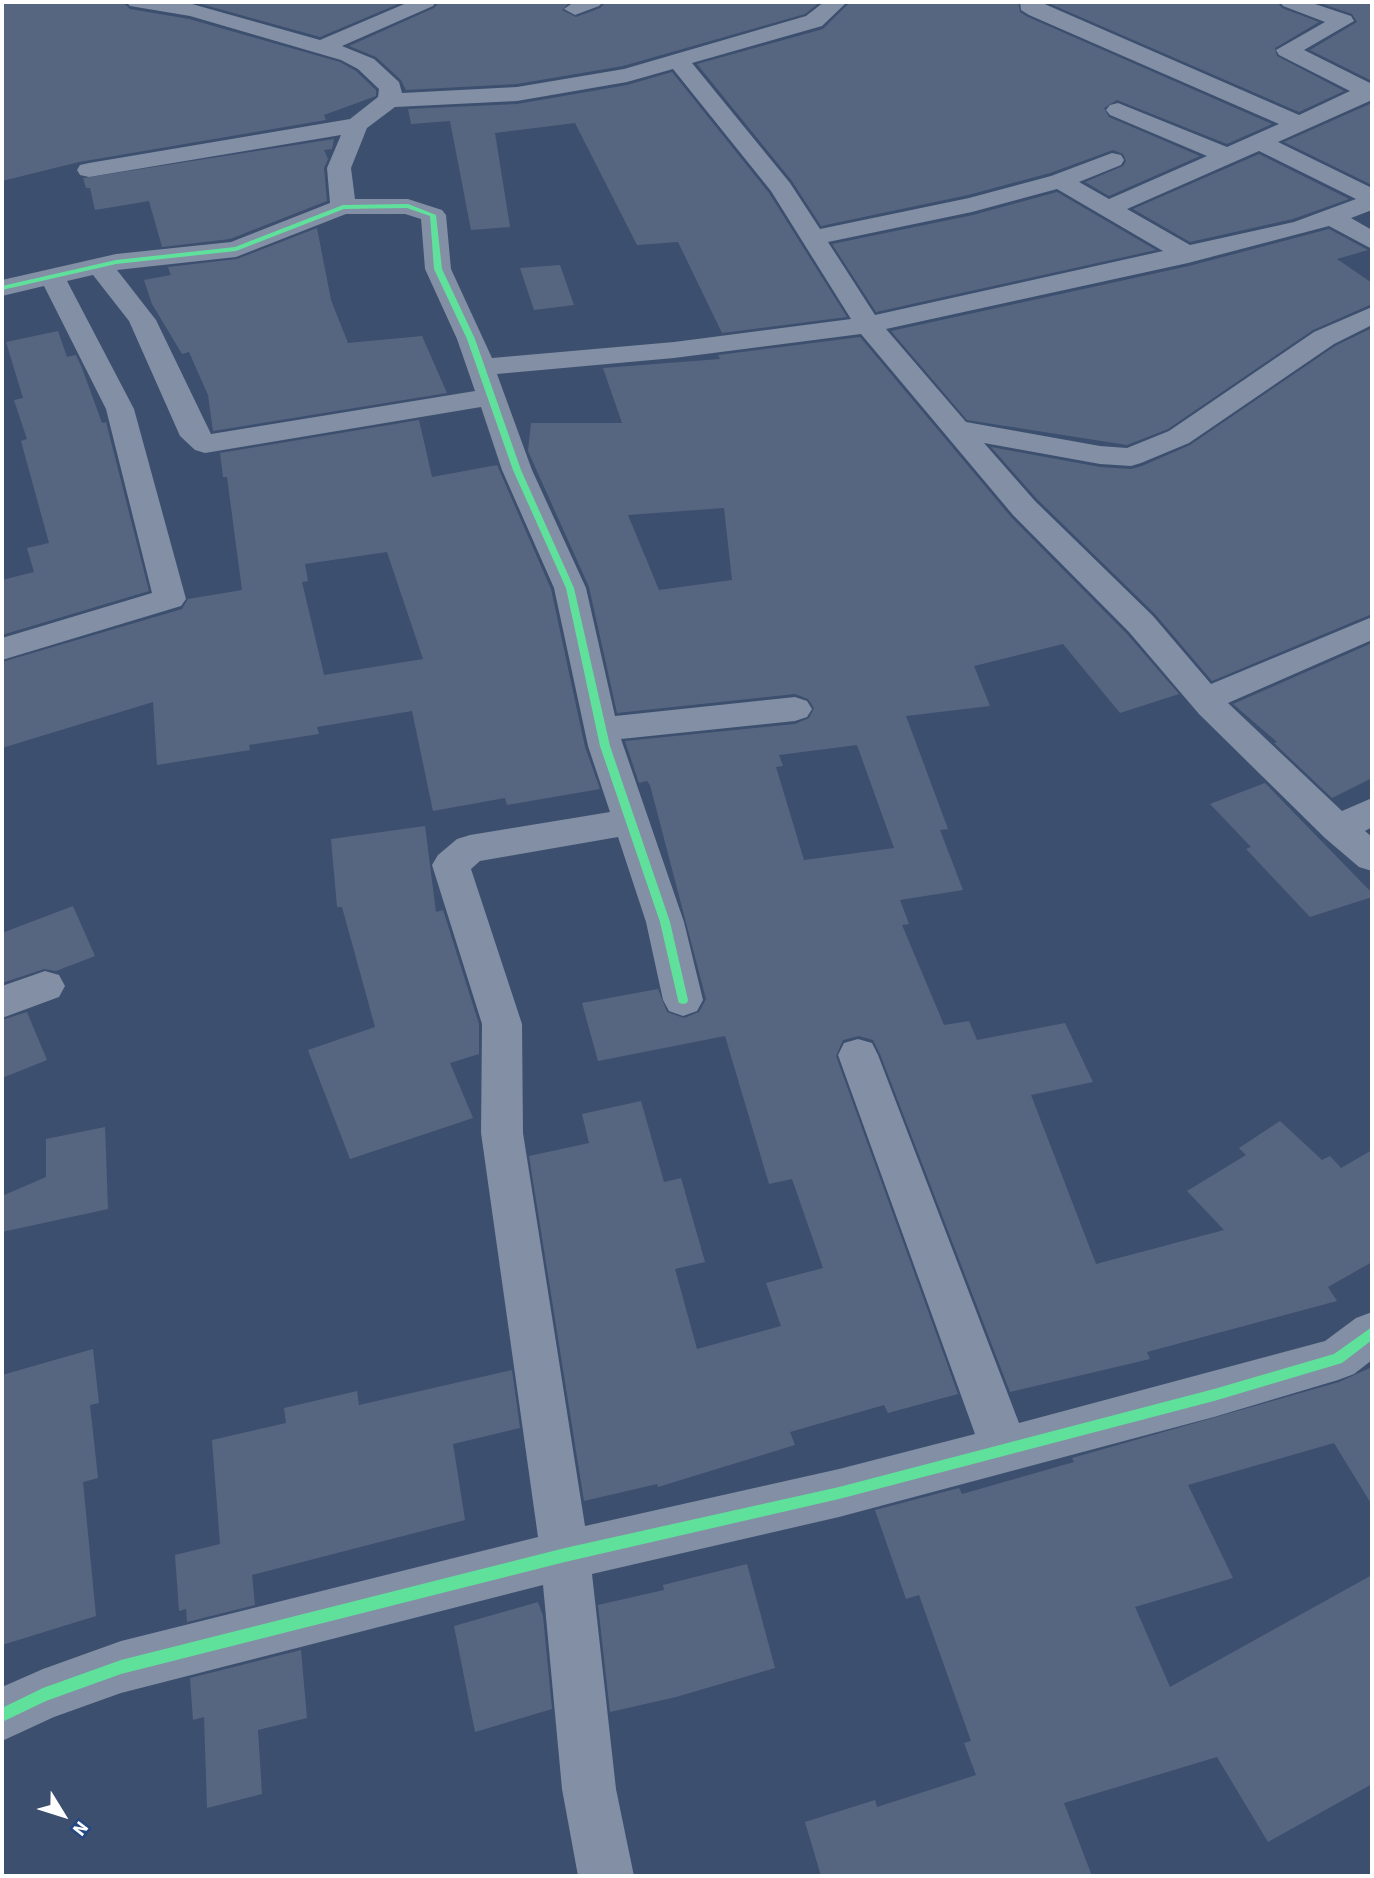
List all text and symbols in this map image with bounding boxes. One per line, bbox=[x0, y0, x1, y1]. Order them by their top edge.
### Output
north arrow bbox=[28, 1780, 98, 1850]
text: N bbox=[65, 1815, 94, 1842]

